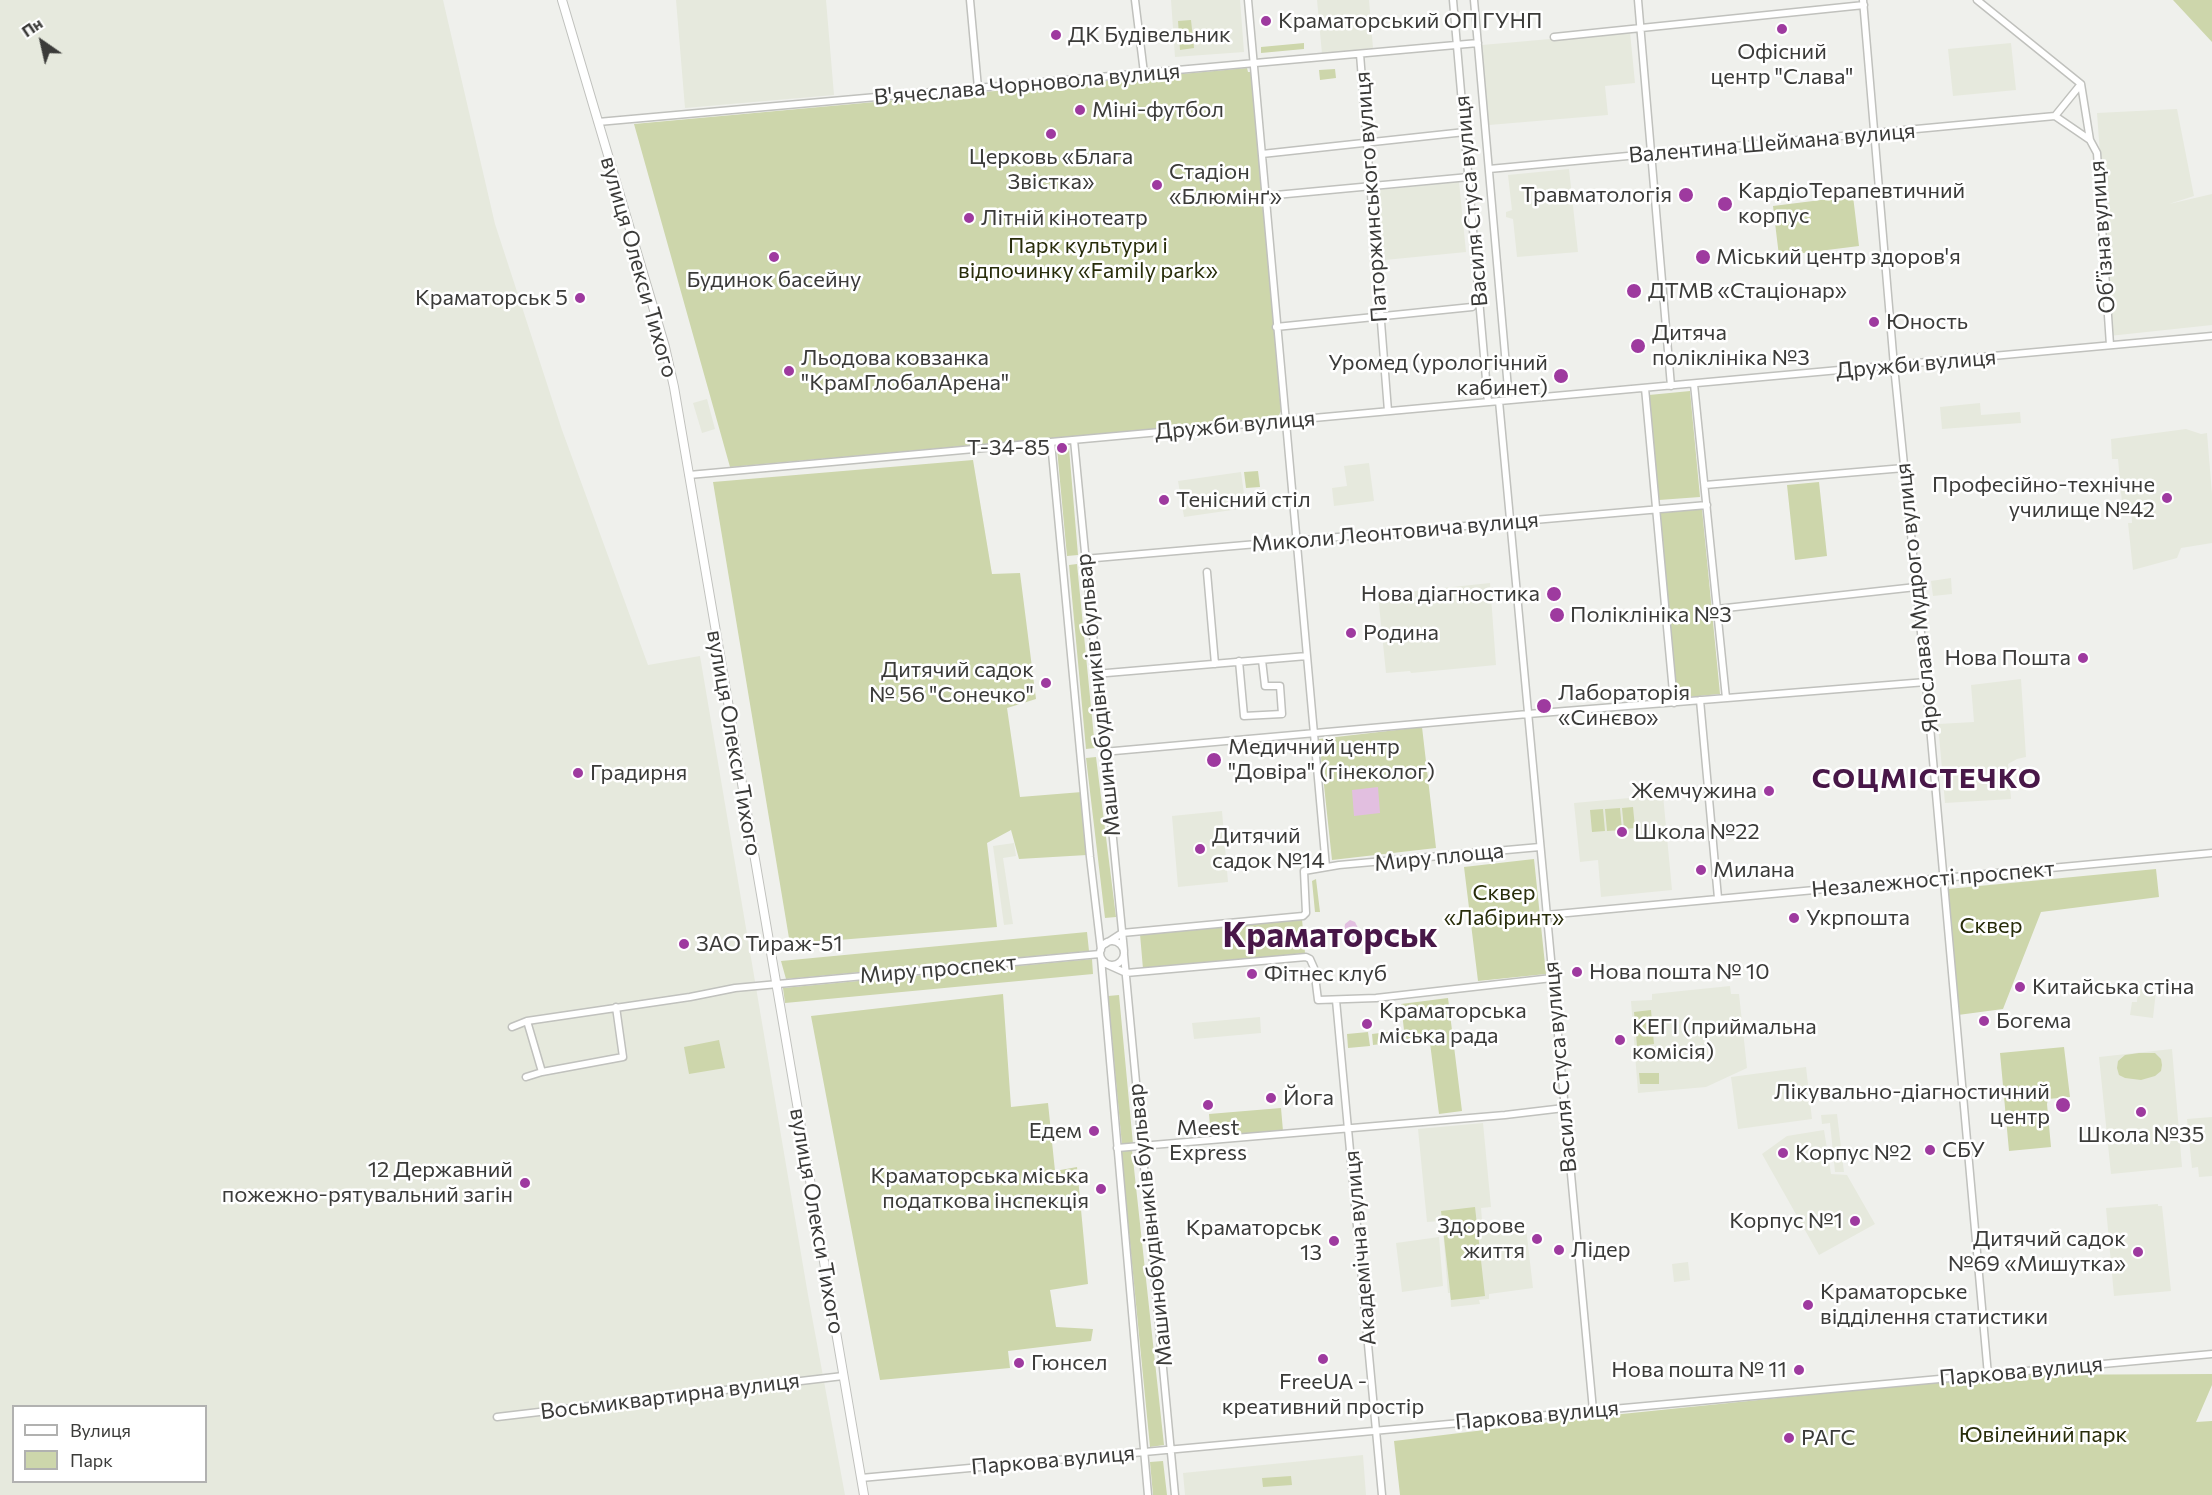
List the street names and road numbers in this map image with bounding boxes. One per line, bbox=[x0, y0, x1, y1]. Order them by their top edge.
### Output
street label: В'ячеслава Чорновола вулиця bbox=[873, 57, 1181, 111]
street label: Паторжинського вулиця bbox=[1349, 71, 1393, 323]
street label: Василя Стуса вулиця bbox=[1449, 94, 1493, 308]
street label: Валентина Шеймана вулиця bbox=[1627, 117, 1917, 169]
street label: вулиця Олекси Тихого bbox=[595, 153, 683, 381]
street label: Об’їзна вулиця bbox=[2083, 160, 2121, 314]
street label: Дружби вулиця bbox=[1835, 344, 1997, 384]
street label: Дружби вулиця bbox=[1154, 405, 1316, 445]
street label: Ярослава Мудрого вулиця bbox=[1890, 462, 1944, 734]
street label: Миколи Леонтовича вулиця bbox=[1250, 506, 1540, 558]
street label: Машинобудівників бульвар bbox=[1070, 552, 1126, 838]
street label: вулиця Олекси Тихого bbox=[701, 628, 767, 858]
street label: Миру площа bbox=[1373, 837, 1505, 877]
street label: Незалежності проспект bbox=[1810, 855, 2056, 903]
street label: Миру проспект bbox=[858, 949, 1018, 989]
street label: Василя Стуса вулиця bbox=[1538, 960, 1582, 1174]
street label: Машинобудівників бульвар bbox=[1122, 1082, 1178, 1368]
street label: вулиця Олекси Тихого bbox=[784, 1106, 850, 1336]
street label: Академічна вулиця bbox=[1338, 1149, 1382, 1347]
street label: Паркова вулиця bbox=[1938, 1351, 2104, 1391]
street label: Восьмиквартирна вулиця bbox=[539, 1367, 801, 1425]
street label: Паркова вулиця bbox=[1454, 1395, 1620, 1435]
street label: Паркова вулиця bbox=[970, 1440, 1136, 1480]

